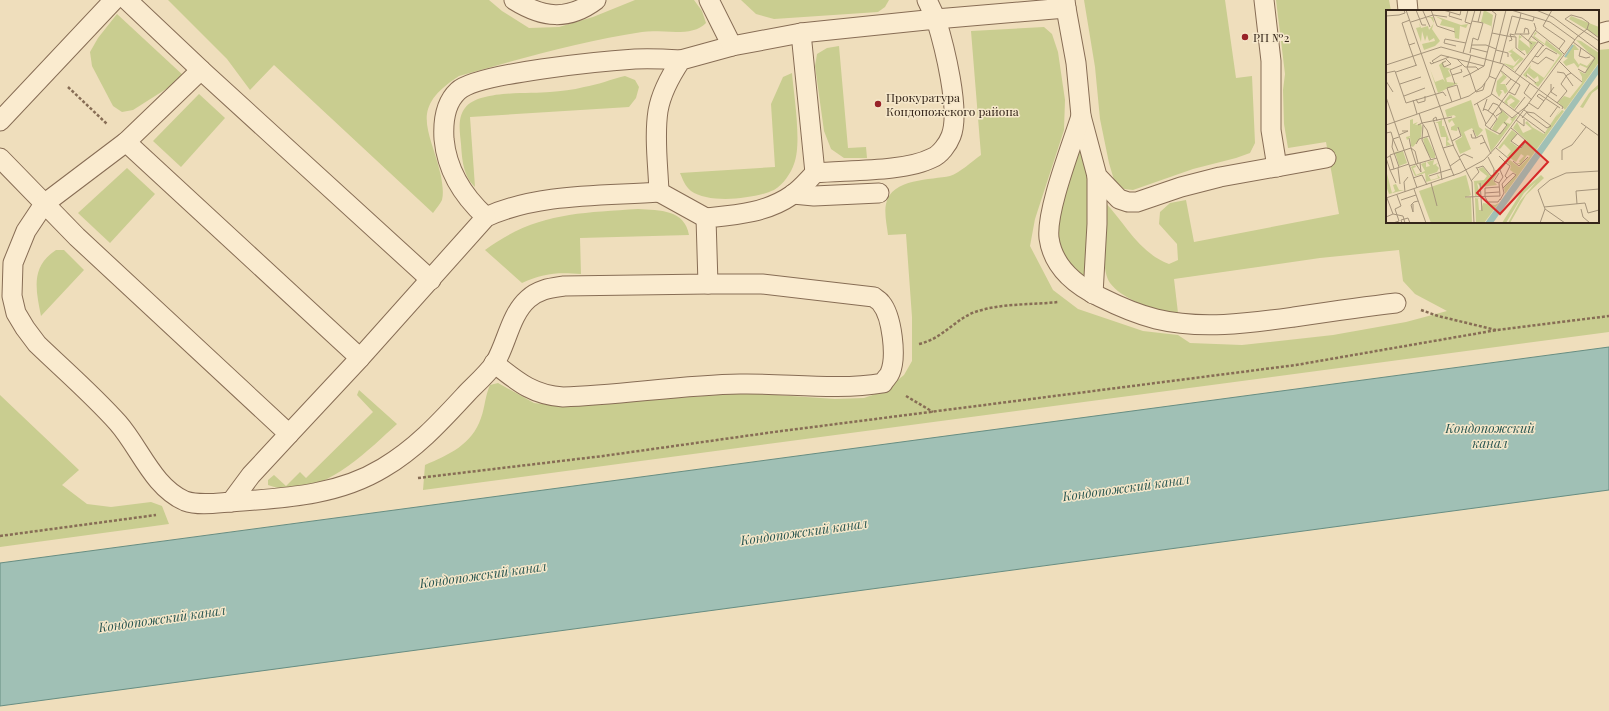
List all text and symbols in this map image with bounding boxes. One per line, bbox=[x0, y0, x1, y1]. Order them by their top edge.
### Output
inset map bbox=[1386, 10, 1599, 223]
place label: РП №2 bbox=[1253, 29, 1290, 45]
marker: РП №2 bbox=[1240, 32, 1250, 42]
place label: Прокуратура Кондопожского района bbox=[886, 89, 1019, 119]
marker: Прокуратура Кондопожского района bbox=[873, 99, 883, 109]
water label: Кондопожский канал bbox=[1444, 419, 1535, 451]
water label: Кондопожский канал bbox=[1060, 470, 1191, 504]
water label: Кондопожский канал bbox=[738, 514, 869, 548]
water label: Кондопожский канал bbox=[417, 557, 548, 591]
water label: Кондопожский канал bbox=[96, 601, 227, 635]

